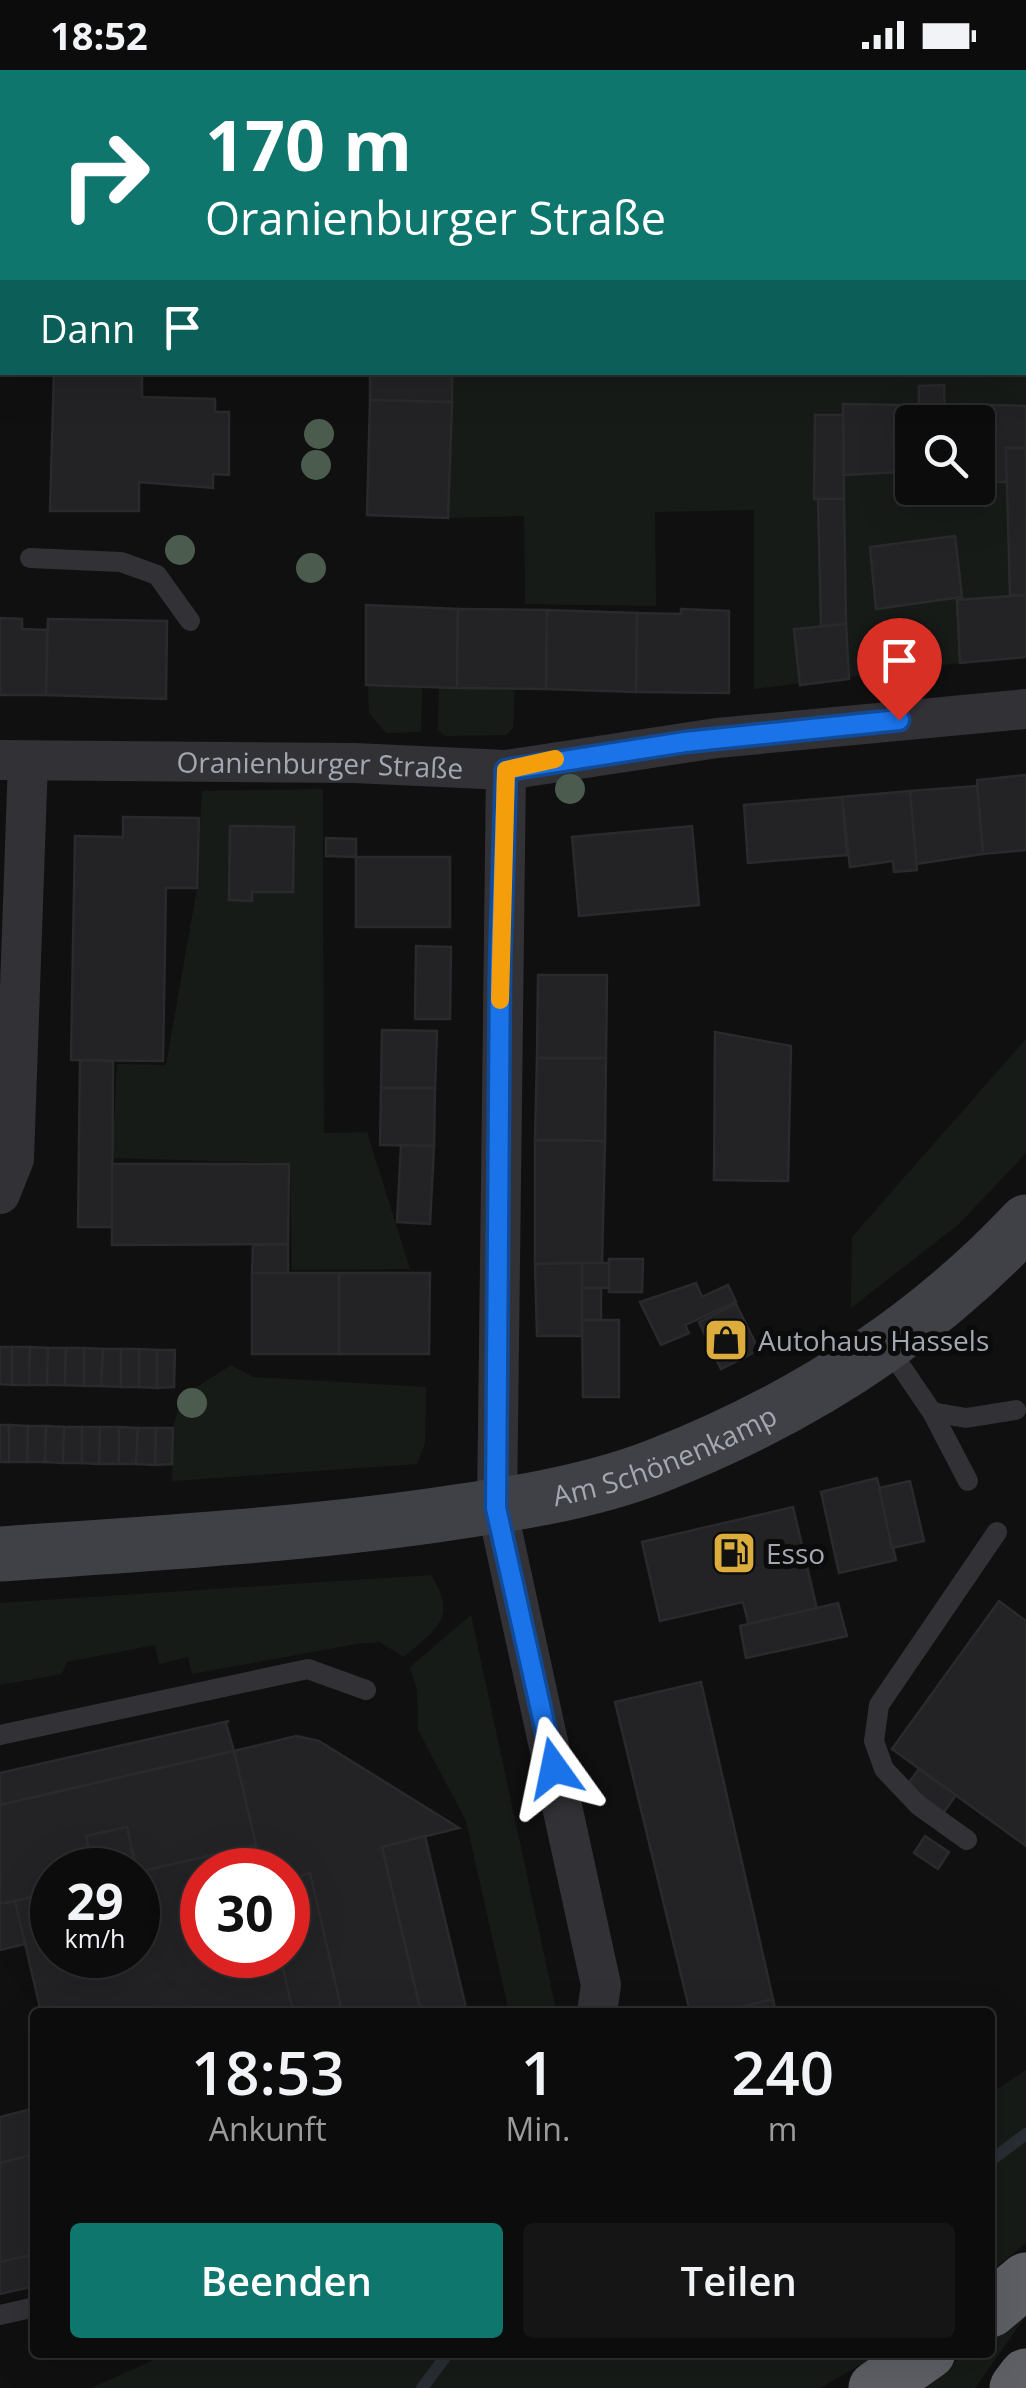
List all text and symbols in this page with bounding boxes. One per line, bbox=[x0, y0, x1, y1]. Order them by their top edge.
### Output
text: 18:52 bbox=[50, 9, 148, 61]
text: 170 m bbox=[205, 96, 412, 192]
icon: right bbox=[40, 110, 170, 240]
text: Oranienburger Straße bbox=[205, 187, 666, 248]
icon: arrive bbox=[155, 300, 210, 355]
text: Dann bbox=[40, 302, 135, 354]
map controls bbox=[895, 405, 995, 505]
button: search bbox=[895, 405, 995, 505]
pin bbox=[857, 618, 942, 721]
icon: arrive bbox=[872, 633, 927, 688]
street label: Oranienburger Straße bbox=[176, 742, 464, 787]
shop icon: Autohaus Hassels bbox=[703, 1317, 749, 1363]
place label: Autohaus Hassels bbox=[758, 1321, 989, 1359]
street label: Am Schönenkamp bbox=[549, 1396, 783, 1514]
fuel station icon: Esso bbox=[711, 1530, 757, 1576]
place label: Esso bbox=[766, 1534, 825, 1572]
position arrow bbox=[502, 1716, 606, 1820]
speed limit sign: 30 bbox=[180, 1848, 310, 1978]
text: 29 bbox=[66, 1867, 124, 1935]
text: km/h bbox=[65, 1921, 125, 1955]
text: 18:53 bbox=[191, 2031, 345, 2113]
text: 1 bbox=[521, 2031, 555, 2113]
text: 240 bbox=[731, 2031, 834, 2113]
text: Ankunft bbox=[209, 2107, 327, 2150]
text: Min. bbox=[505, 2107, 570, 2150]
text: m bbox=[768, 2107, 797, 2150]
button: Beenden bbox=[70, 2223, 503, 2338]
button: Teilen bbox=[523, 2223, 955, 2338]

